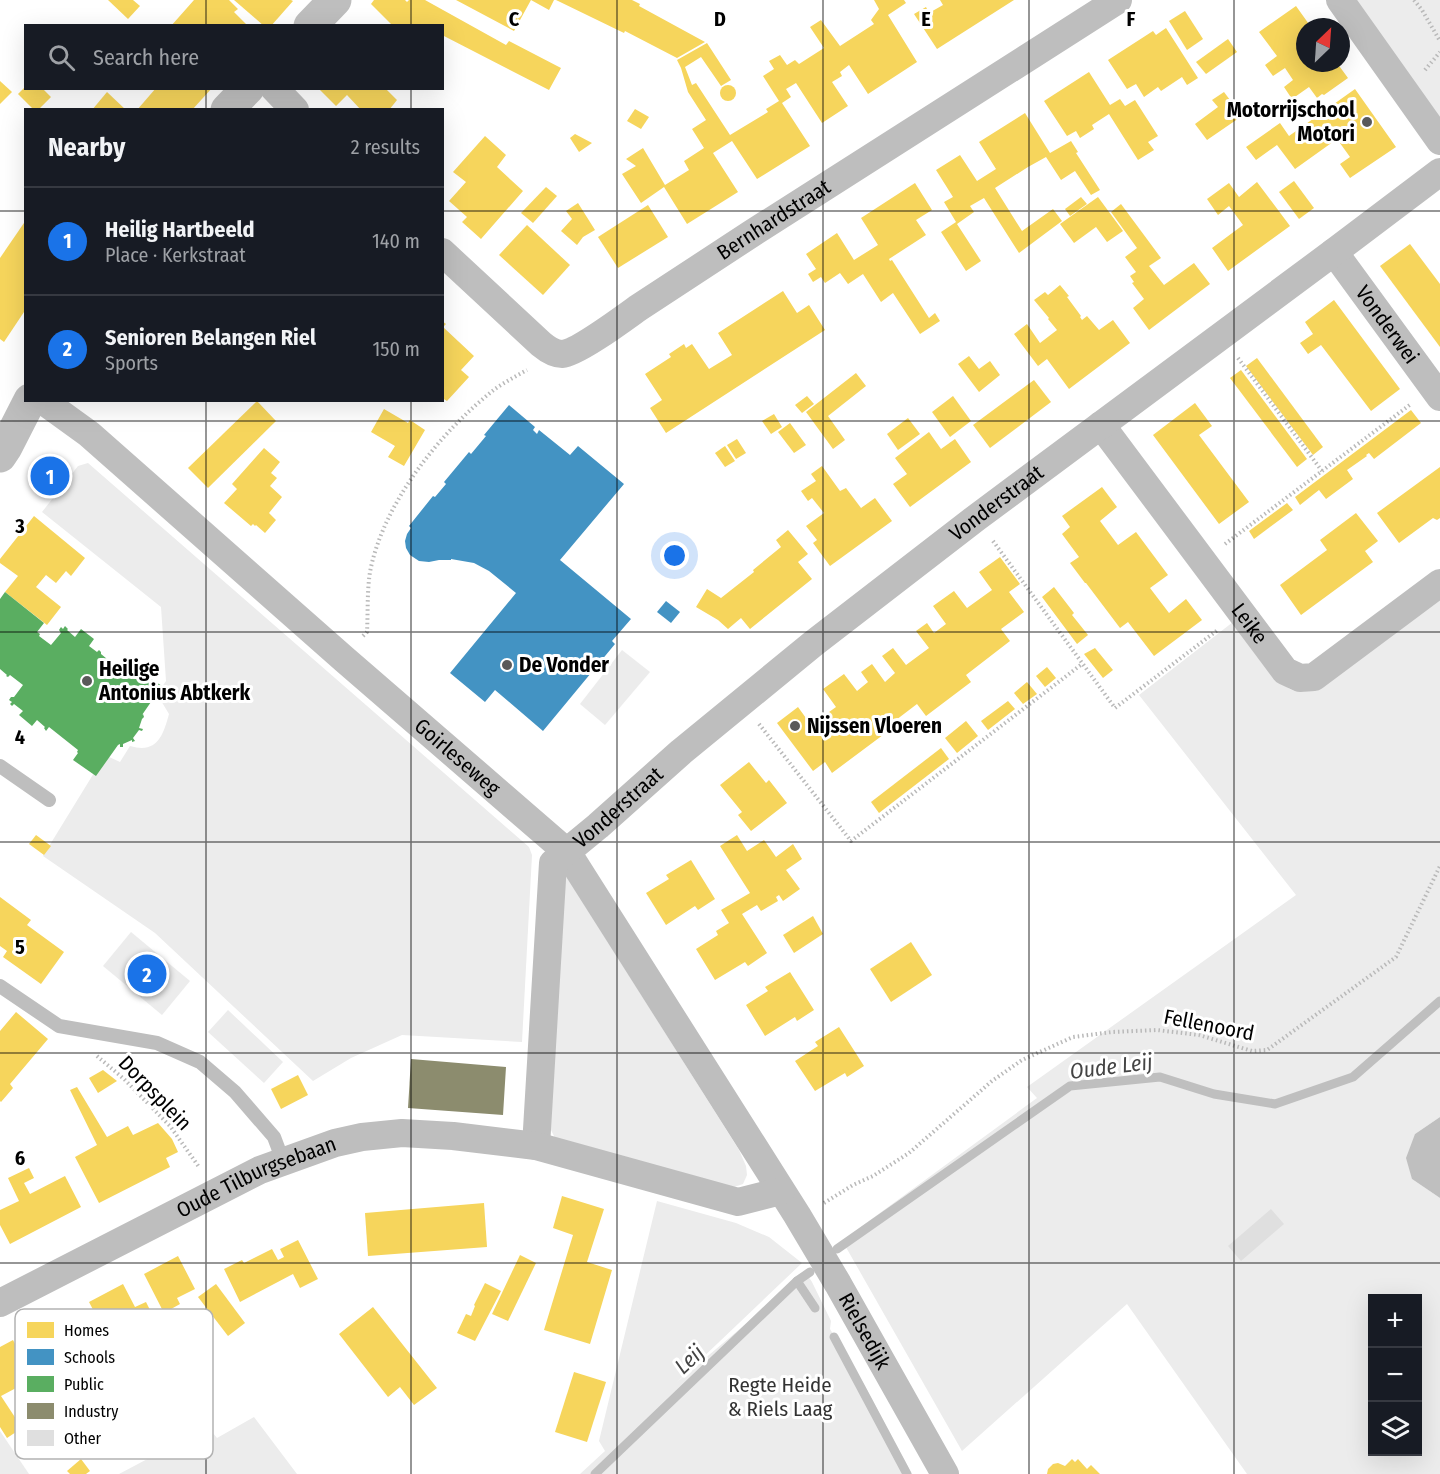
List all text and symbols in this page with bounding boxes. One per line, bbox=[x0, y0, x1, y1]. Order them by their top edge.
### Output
text: C bbox=[509, 7, 520, 31]
text: D bbox=[714, 7, 726, 31]
text: E bbox=[921, 7, 931, 31]
text: F bbox=[1127, 7, 1136, 31]
north arrow bbox=[1296, 18, 1350, 72]
search box bbox=[24, 24, 444, 90]
icon: search bbox=[45, 41, 78, 74]
text: Search here bbox=[93, 44, 199, 71]
place label: Motorrijschool Motori bbox=[1227, 97, 1355, 147]
marker: Motorrijschool Motori bbox=[1360, 115, 1374, 129]
text: Nearby bbox=[48, 132, 125, 163]
text: 2 results bbox=[351, 135, 420, 159]
street label: Bernhardstraat bbox=[712, 174, 835, 266]
text: Heilig Hartbeeld bbox=[105, 216, 254, 243]
text: 1 bbox=[63, 229, 72, 253]
text: 140 m bbox=[372, 229, 420, 253]
text: Place · Kerkstraat bbox=[105, 243, 246, 267]
street label: Vonderwei bbox=[1350, 280, 1424, 369]
text: Senioren Belangen Riel bbox=[105, 324, 316, 351]
text: 2 bbox=[63, 337, 72, 361]
text: 150 m bbox=[373, 337, 420, 361]
text: Sports bbox=[105, 351, 158, 375]
pin: 1 bbox=[31, 454, 70, 498]
street label: Vonderstraat bbox=[944, 459, 1049, 547]
text: 3 bbox=[14, 514, 25, 538]
your location bbox=[660, 541, 689, 570]
street label: Leike bbox=[1226, 598, 1273, 649]
place label: De Vonder bbox=[519, 652, 609, 678]
place label: Heilige Antonius Abtkerk bbox=[98, 656, 250, 706]
marker: De Vonder bbox=[500, 658, 514, 672]
marker: Heilige Antonius Abtkerk bbox=[80, 674, 94, 688]
street label: Goirleseweg bbox=[409, 713, 506, 801]
place label: Nijssen Vloeren bbox=[807, 713, 942, 739]
marker: Nijssen Vloeren bbox=[788, 719, 802, 733]
text: 4 bbox=[15, 725, 25, 749]
street label: Vonderstraat bbox=[568, 761, 668, 854]
text: 5 bbox=[15, 935, 25, 959]
pin: 2 bbox=[128, 952, 166, 996]
street label: Fellenoord bbox=[1162, 1004, 1256, 1046]
water label: Oude Leij bbox=[1068, 1048, 1154, 1085]
street label: Dorpsplein bbox=[113, 1050, 197, 1136]
street label: Oude Tilburgsebaan bbox=[172, 1131, 340, 1224]
text: 6 bbox=[15, 1146, 25, 1170]
street label: Rielsedijk bbox=[833, 1288, 896, 1374]
map controls bbox=[1368, 1294, 1422, 1456]
button: + bbox=[1368, 1294, 1422, 1348]
legend bbox=[15, 1309, 213, 1459]
text: Homes bbox=[64, 1321, 109, 1340]
water label: Leij bbox=[669, 1339, 710, 1380]
text: Schools bbox=[64, 1348, 115, 1367]
button: − bbox=[1368, 1348, 1422, 1402]
park label: Regte Heide & Riels Laag bbox=[728, 1372, 833, 1422]
text: Public bbox=[64, 1375, 104, 1394]
text: Industry bbox=[64, 1402, 119, 1421]
button: layers bbox=[1368, 1402, 1422, 1456]
text: Other bbox=[64, 1429, 102, 1448]

